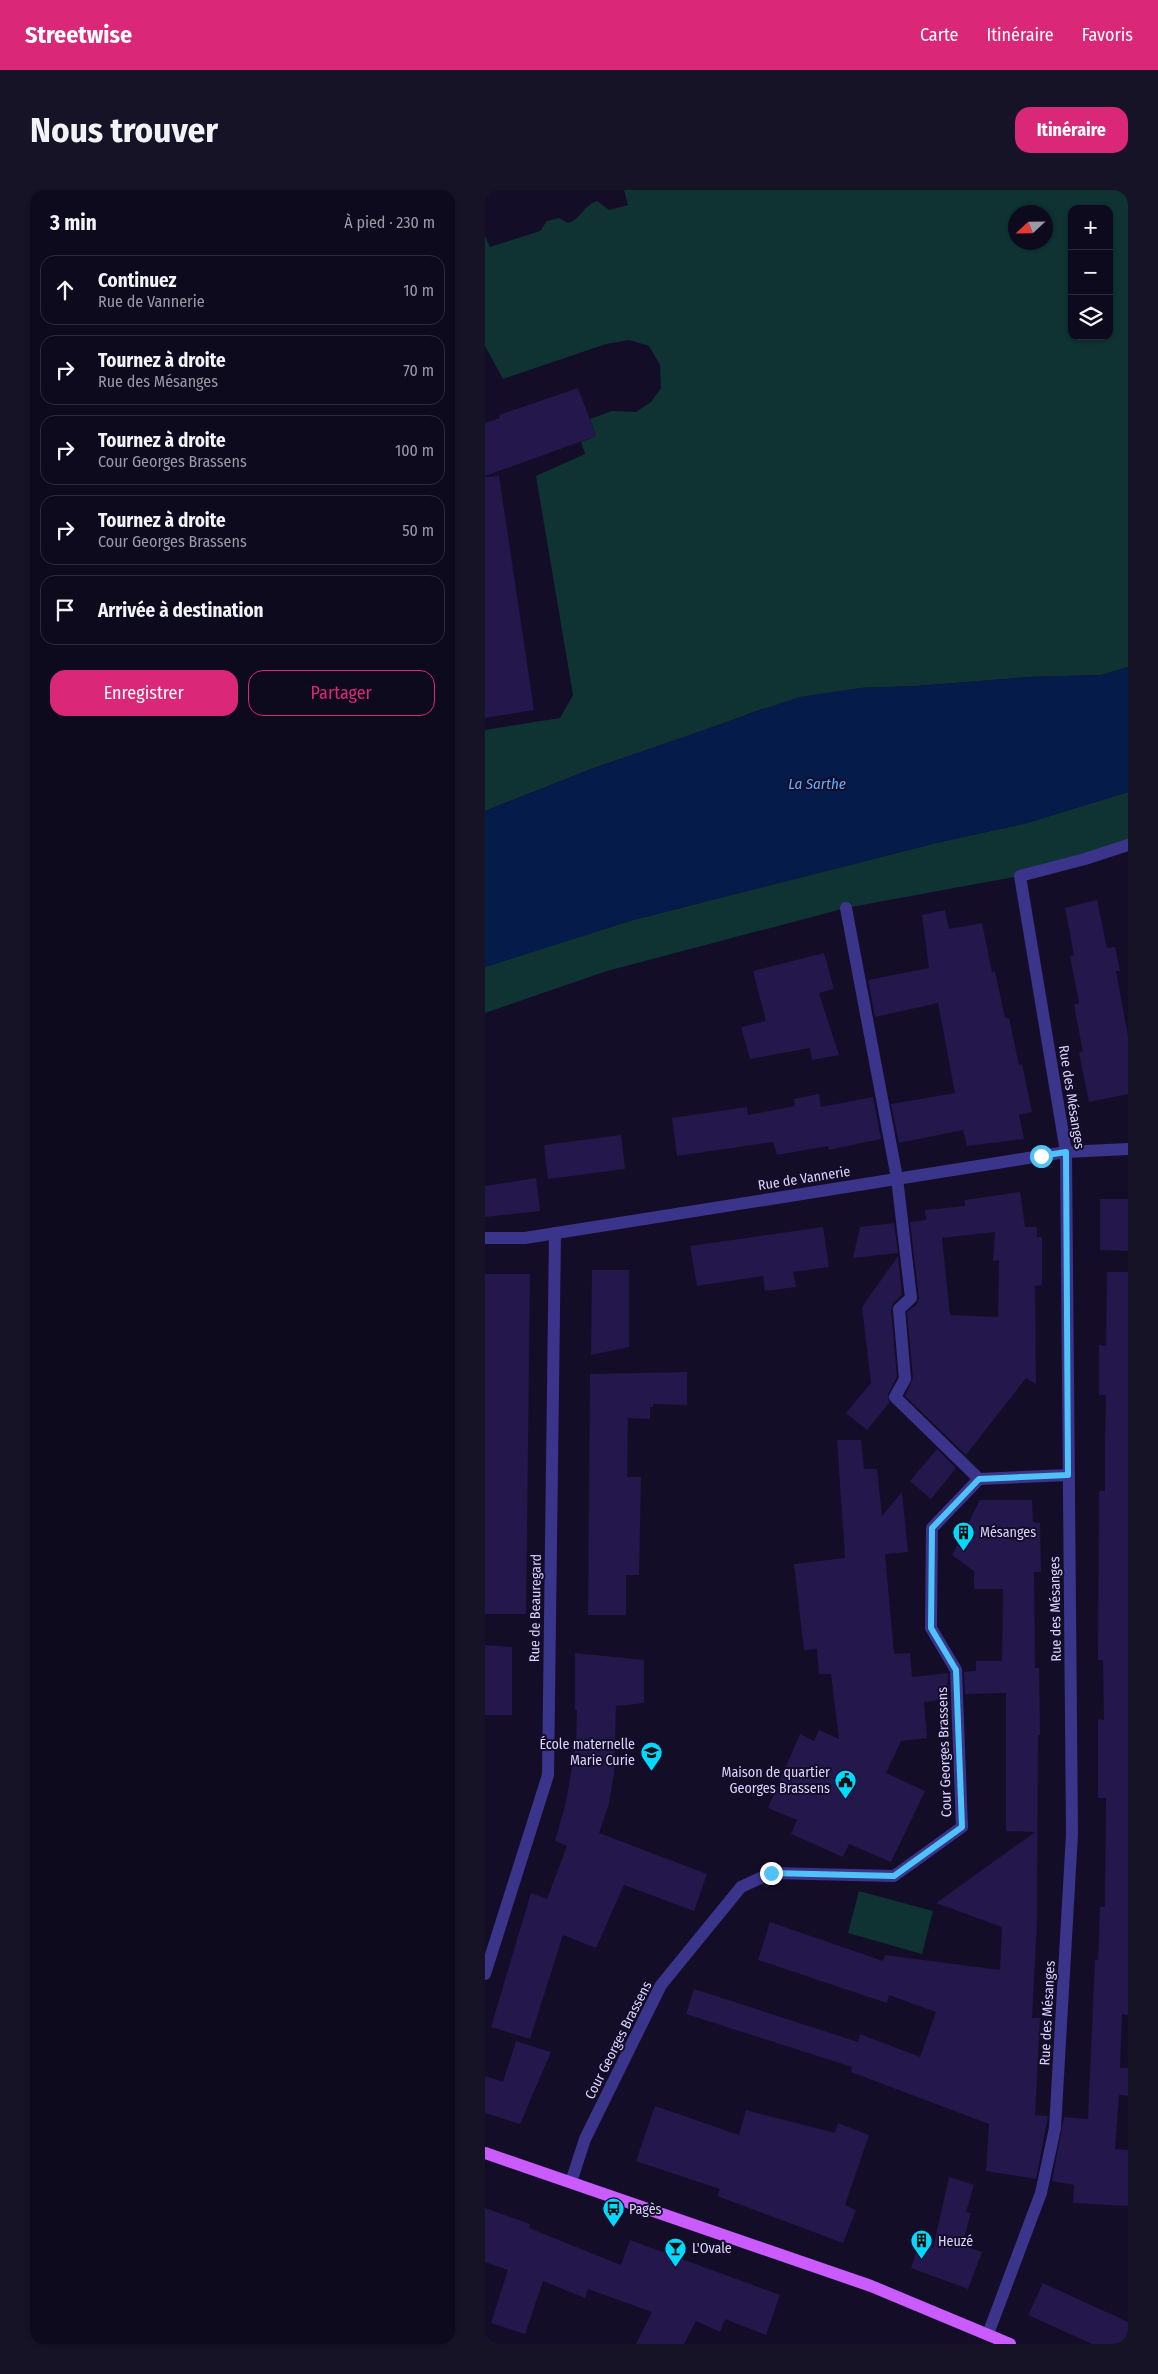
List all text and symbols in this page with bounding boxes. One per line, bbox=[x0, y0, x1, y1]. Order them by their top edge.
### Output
text: Streetwise bbox=[25, 21, 132, 49]
text: Carte bbox=[920, 24, 958, 46]
text: Itinéraire bbox=[986, 24, 1054, 46]
text: Favoris bbox=[1082, 24, 1133, 46]
button: Itinéraire bbox=[1015, 107, 1128, 153]
text: Nous trouver bbox=[30, 109, 218, 151]
north arrow bbox=[1008, 205, 1053, 250]
map controls bbox=[1068, 205, 1113, 340]
button: + bbox=[1068, 205, 1113, 250]
text: 3 min bbox=[50, 210, 97, 236]
text: À pied · 230 m bbox=[344, 213, 435, 232]
button: − bbox=[1068, 250, 1113, 295]
text: Continuez bbox=[98, 269, 177, 292]
icon: ahead bbox=[51, 276, 79, 304]
text: 10 m bbox=[403, 281, 434, 300]
text: Rue de Vannerie bbox=[98, 292, 205, 311]
button: layers bbox=[1068, 295, 1113, 340]
text: Tournez à droite bbox=[98, 349, 226, 372]
icon: right bbox=[51, 356, 79, 384]
text: 70 m bbox=[403, 361, 434, 380]
text: Rue des Mésanges bbox=[98, 372, 218, 391]
text: Tournez à droite bbox=[98, 429, 226, 452]
icon: right bbox=[51, 436, 79, 464]
text: 100 m bbox=[395, 441, 434, 460]
text: Cour Georges Brassens bbox=[98, 452, 247, 471]
text: Tournez à droite bbox=[98, 509, 226, 532]
icon: right bbox=[51, 516, 79, 544]
text: 50 m bbox=[402, 521, 434, 540]
text: Cour Georges Brassens bbox=[98, 532, 247, 551]
icon: arrive bbox=[51, 596, 79, 624]
text: Arrivée à destination bbox=[98, 599, 264, 622]
button: Enregistrer bbox=[50, 670, 238, 716]
button: Partager bbox=[248, 670, 435, 716]
water label: La Sarthe bbox=[788, 775, 846, 793]
street label: Rue des Mésanges bbox=[1055, 1044, 1088, 1150]
route start bbox=[1030, 1145, 1053, 1168]
street label: Rue de Vannerie bbox=[757, 1163, 852, 1194]
building icon: Mésanges bbox=[952, 1520, 976, 1551]
place label: Mésanges bbox=[980, 1524, 1036, 1541]
street label: Rue de Beauregard bbox=[526, 1554, 545, 1662]
street label: Rue des Mésanges bbox=[1046, 1556, 1065, 1662]
street label: Cour Georges Brassens bbox=[934, 1687, 955, 1817]
place label: École maternelle Marie Curie bbox=[539, 1735, 635, 1769]
school or university icon: École maternelle Marie Curie bbox=[639, 1740, 663, 1771]
place label: Maison de quartier Georges Brassens bbox=[721, 1764, 830, 1797]
public building icon: Maison de quartier Georges Brassens bbox=[834, 1768, 858, 1799]
route end bbox=[760, 1862, 783, 1885]
street label: Rue des Mésanges bbox=[1036, 1960, 1059, 2066]
street label: Cour Georges Brassens bbox=[581, 1978, 656, 2102]
bus stop icon: Pagès bbox=[601, 2197, 625, 2228]
place label: Pagès bbox=[629, 2201, 662, 2218]
building icon: Heuzé bbox=[910, 2229, 934, 2260]
place label: Heuzé bbox=[938, 2233, 973, 2250]
bar icon: L'Ovale bbox=[664, 2236, 688, 2267]
place label: L'Ovale bbox=[692, 2240, 732, 2257]

